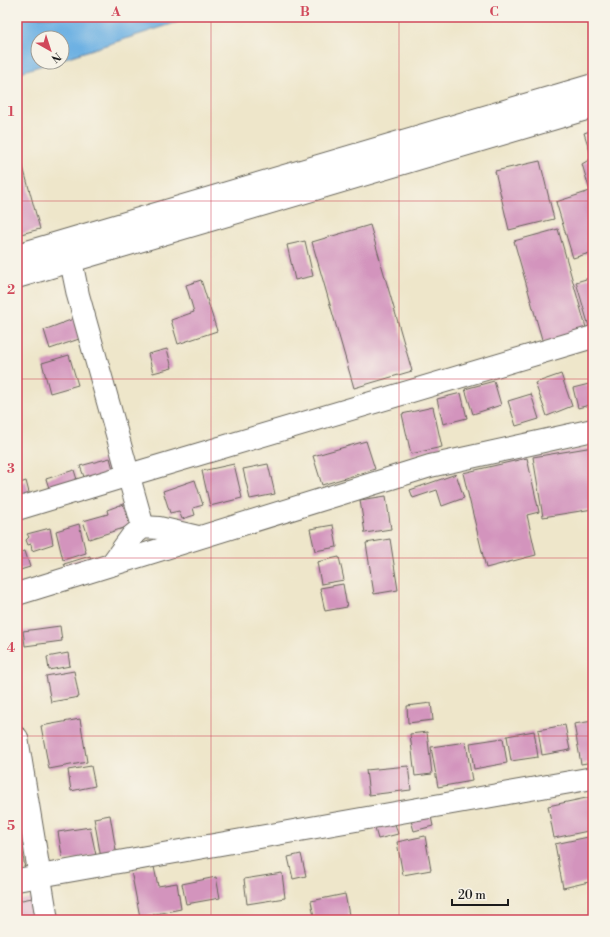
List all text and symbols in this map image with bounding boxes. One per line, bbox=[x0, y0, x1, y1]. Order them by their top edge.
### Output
text: A bbox=[110, 4, 121, 20]
text: B bbox=[300, 4, 310, 20]
text: C bbox=[489, 4, 499, 20]
north arrow bbox=[30, 30, 70, 70]
text: N bbox=[48, 49, 63, 65]
text: 1 bbox=[8, 104, 15, 120]
text: 2 bbox=[7, 282, 15, 298]
text: 3 bbox=[7, 461, 15, 477]
text: 4 bbox=[7, 640, 16, 656]
text: 5 bbox=[7, 818, 15, 834]
scale bar bbox=[452, 881, 508, 907]
text: 20 m bbox=[458, 888, 486, 903]

